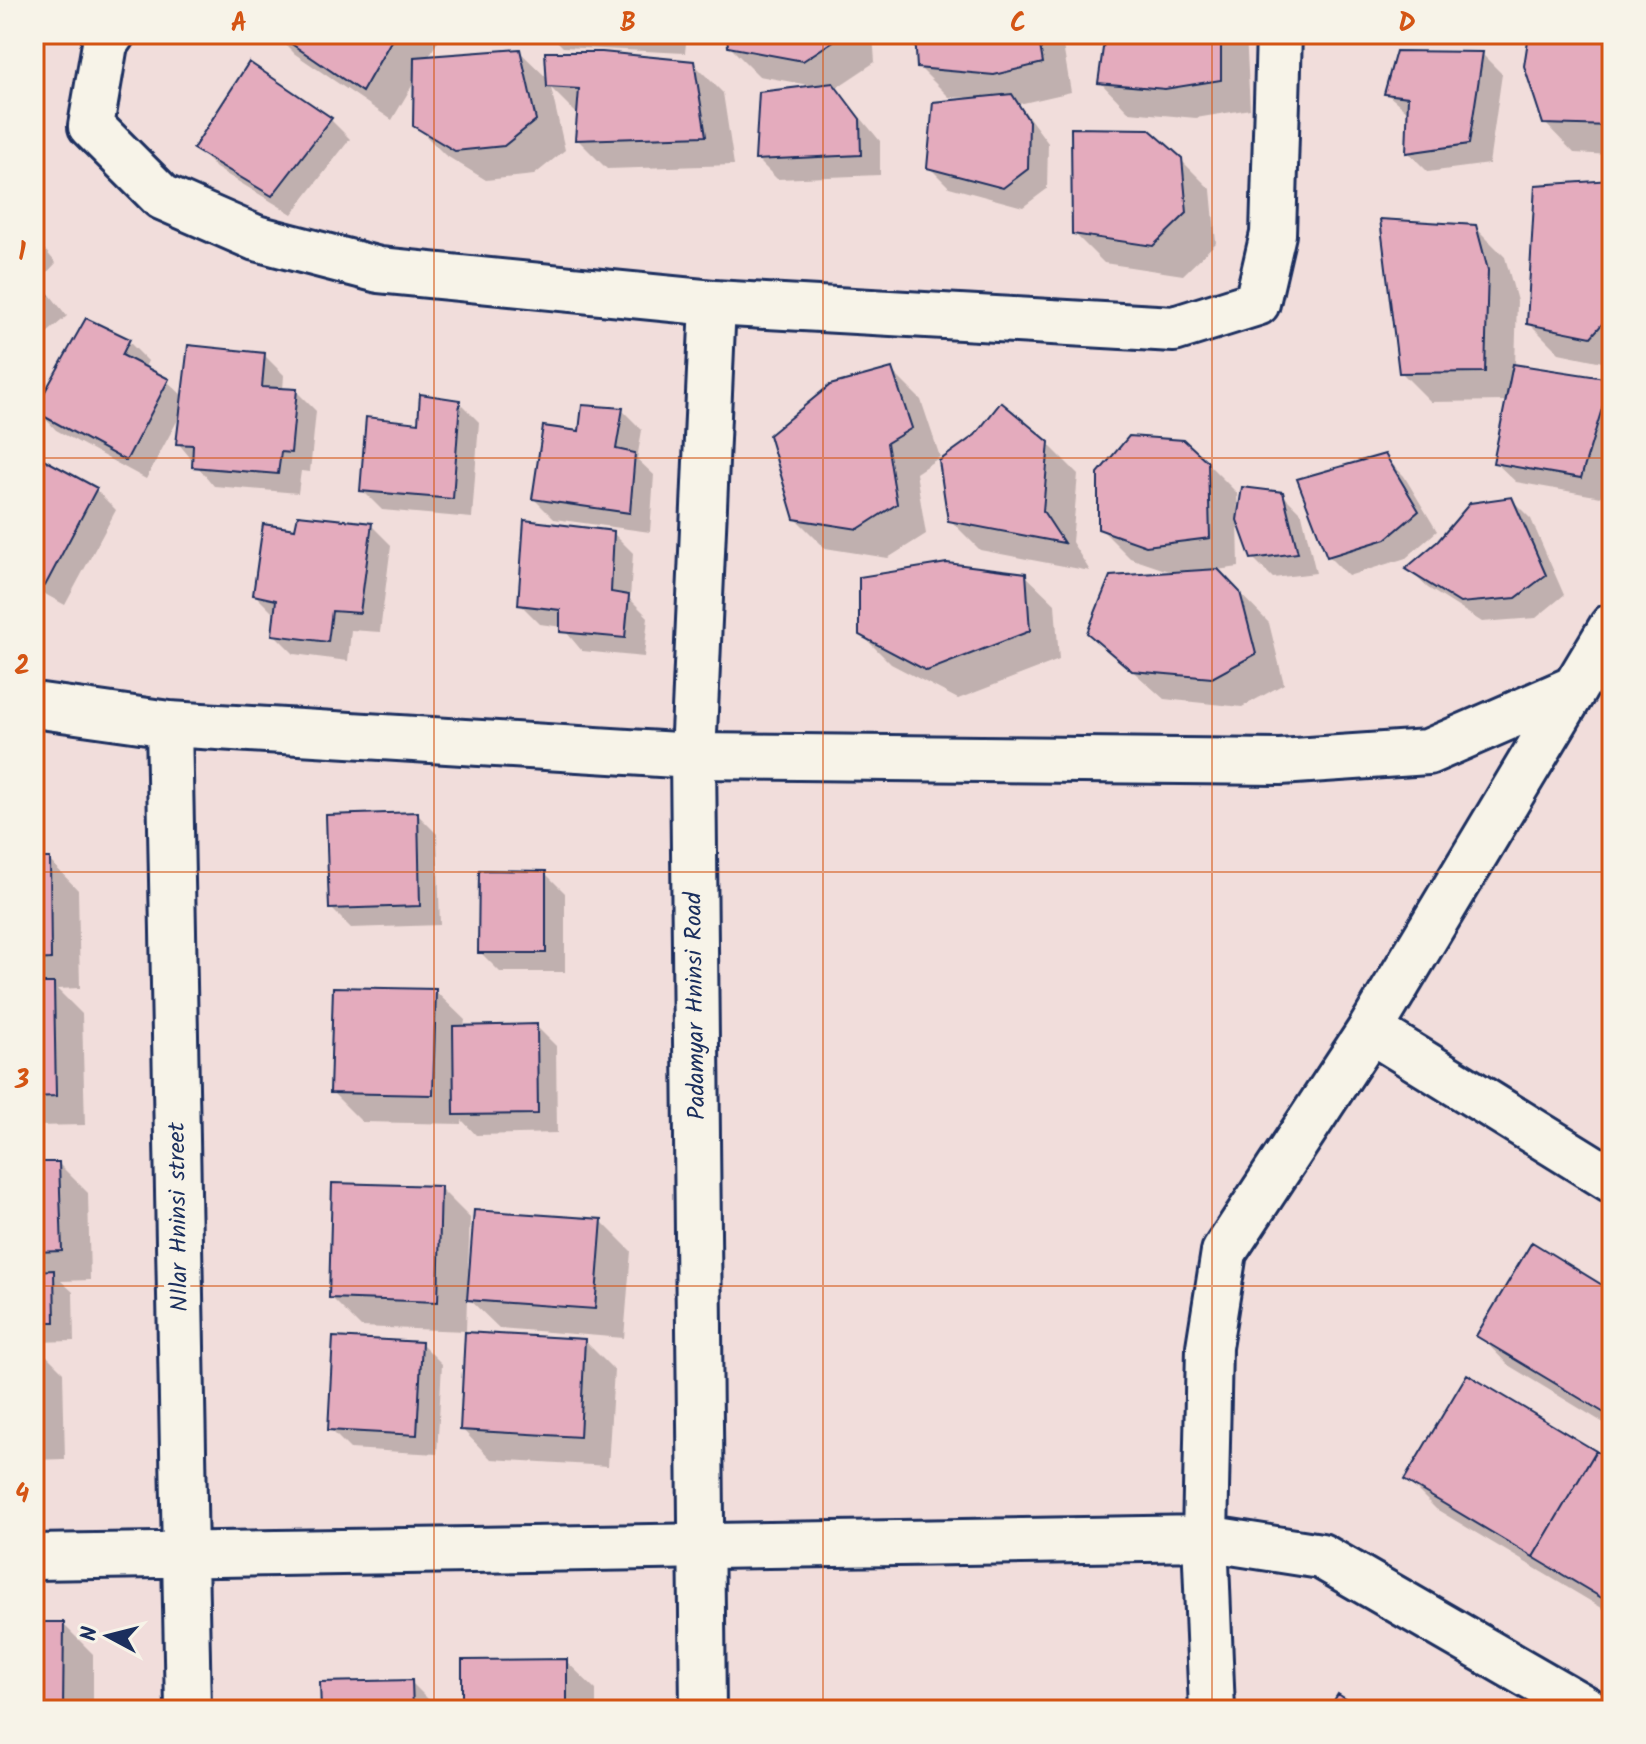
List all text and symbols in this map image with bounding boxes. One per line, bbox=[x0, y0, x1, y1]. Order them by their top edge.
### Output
text: A bbox=[231, 3, 247, 45]
text: B bbox=[620, 3, 636, 45]
text: C bbox=[1010, 3, 1026, 45]
text: D bbox=[1398, 3, 1416, 45]
text: 1 bbox=[18, 232, 26, 274]
text: 2 bbox=[14, 646, 30, 688]
street label: Padamyar Hninsi Road bbox=[674, 891, 717, 1120]
text: 3 bbox=[14, 1060, 29, 1102]
street label: NIlar Hninsi street bbox=[158, 1121, 200, 1312]
text: 4 bbox=[15, 1474, 29, 1516]
north arrow bbox=[68, 1596, 148, 1676]
text: N bbox=[72, 1625, 109, 1643]

